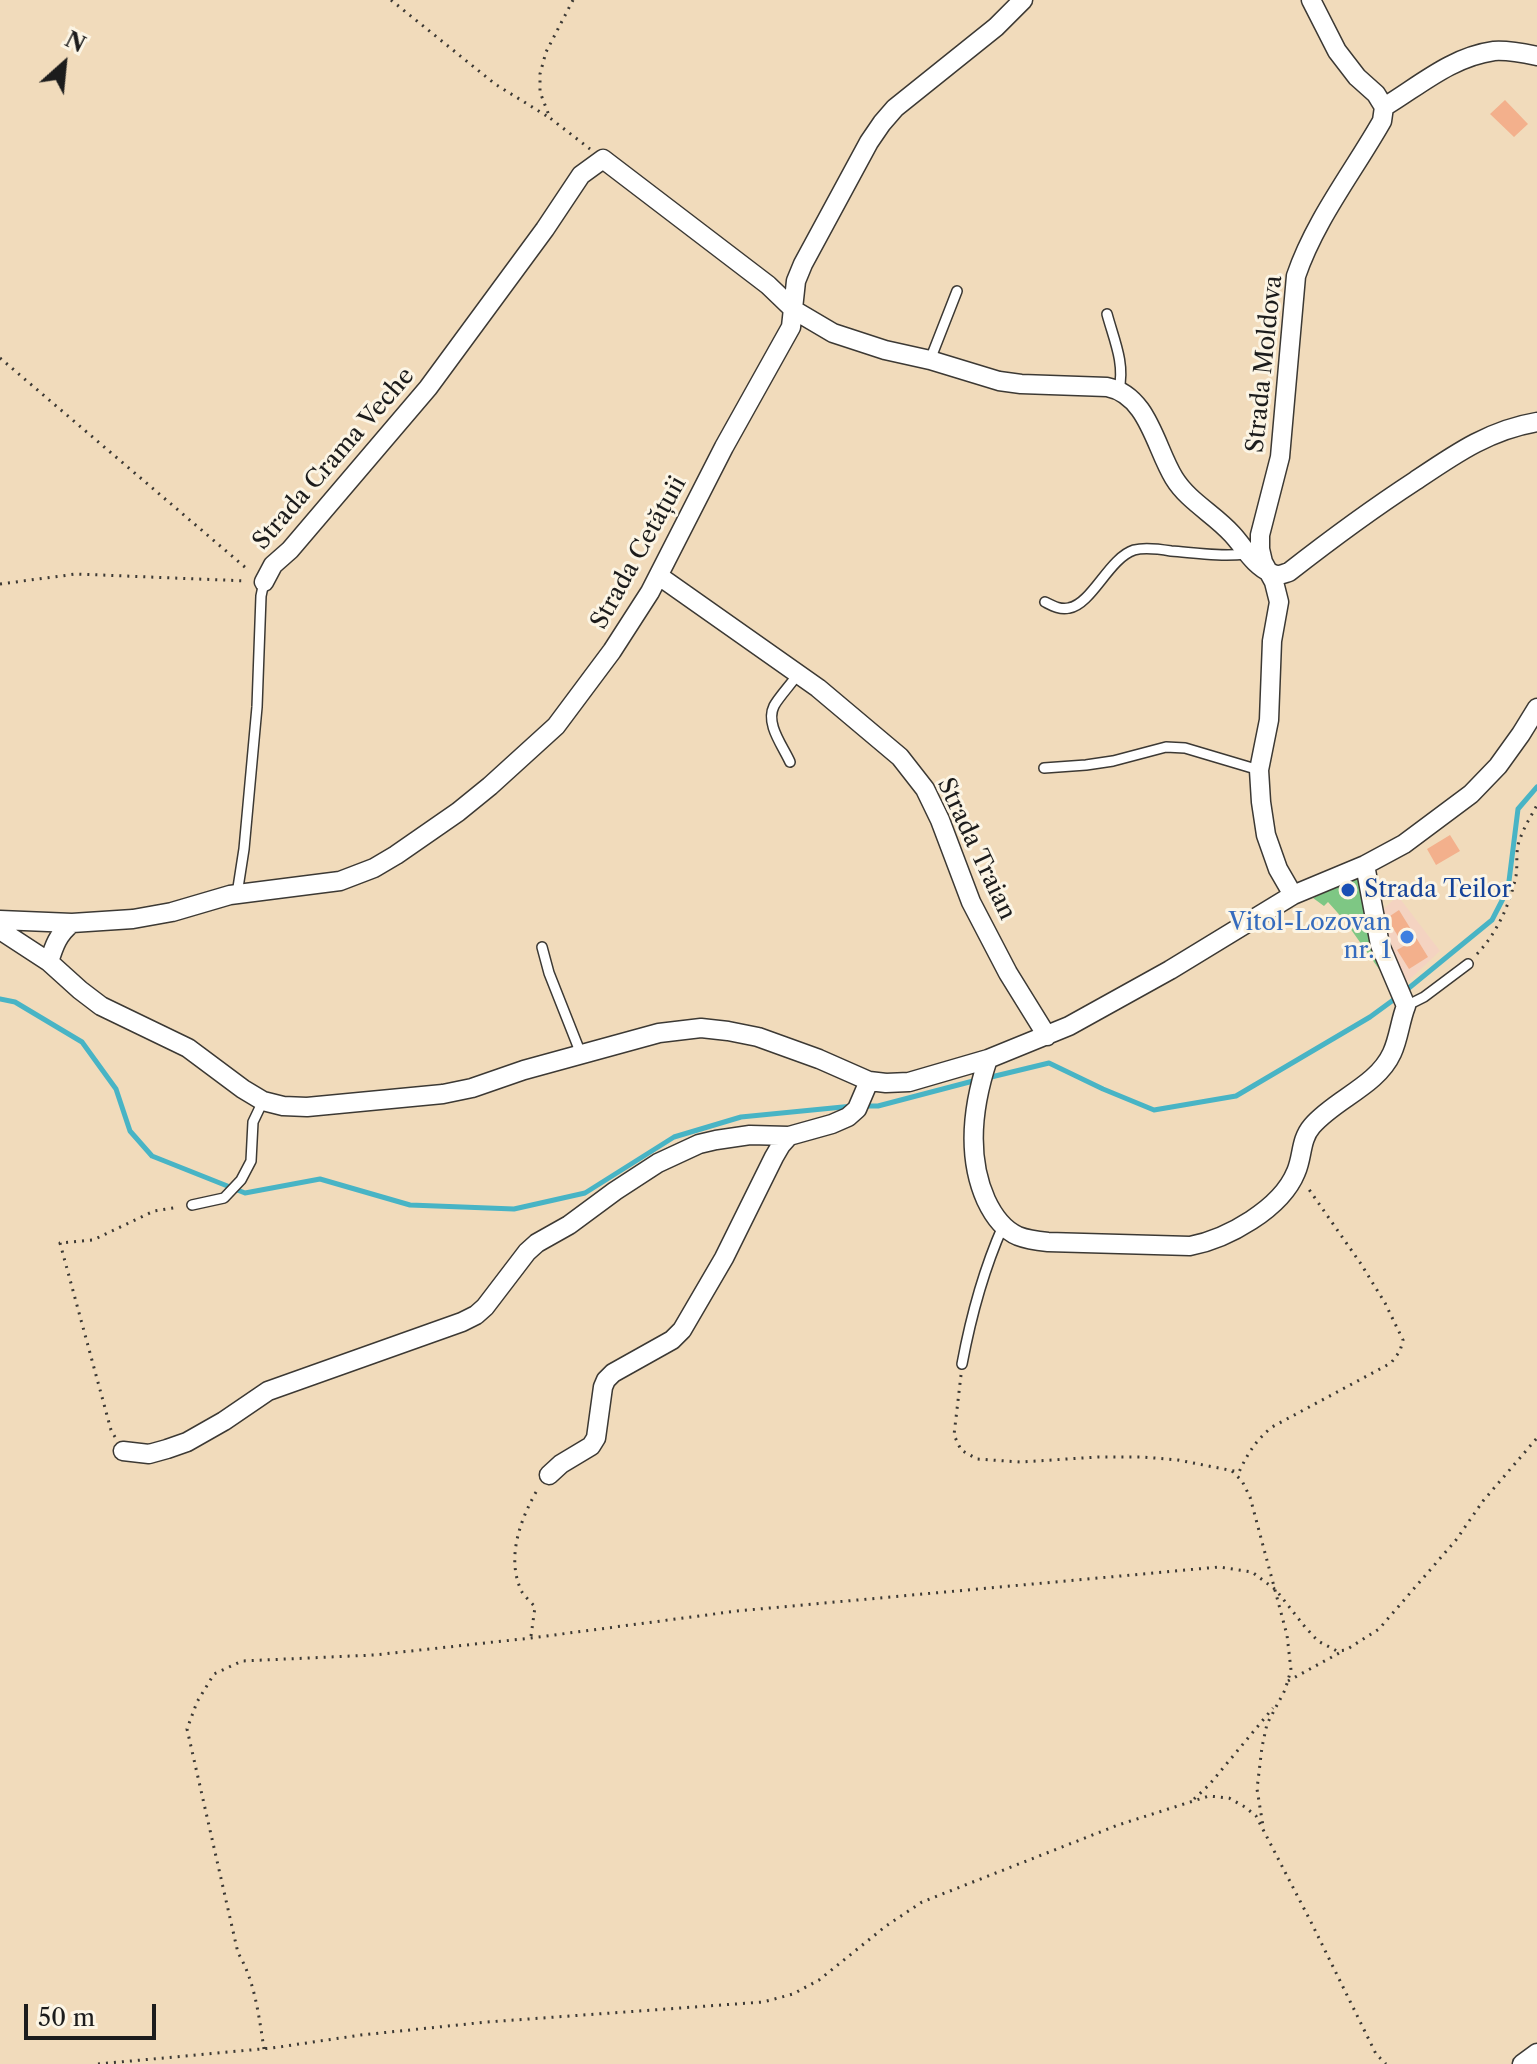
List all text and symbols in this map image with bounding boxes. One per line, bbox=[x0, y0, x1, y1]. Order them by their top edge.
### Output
north arrow bbox=[24, 24, 104, 104]
text: N bbox=[60, 26, 90, 59]
street label: Strada Moldova bbox=[1241, 274, 1289, 454]
street label: Strada Crama Veche bbox=[247, 362, 421, 556]
street label: Strada Cetățuii bbox=[585, 472, 693, 634]
street label: Strada Traian bbox=[931, 773, 1021, 925]
place label: Strada Teilor bbox=[1364, 876, 1512, 904]
marker: Strada Teilor bbox=[1339, 881, 1357, 899]
place label: Vitol-Lozovan nr. 1 bbox=[1228, 909, 1391, 965]
marker: Vitol-Lozovan nr. 1 bbox=[1398, 928, 1416, 946]
scale bar bbox=[28, 1988, 160, 2038]
text: 50 m bbox=[38, 2003, 95, 2032]

